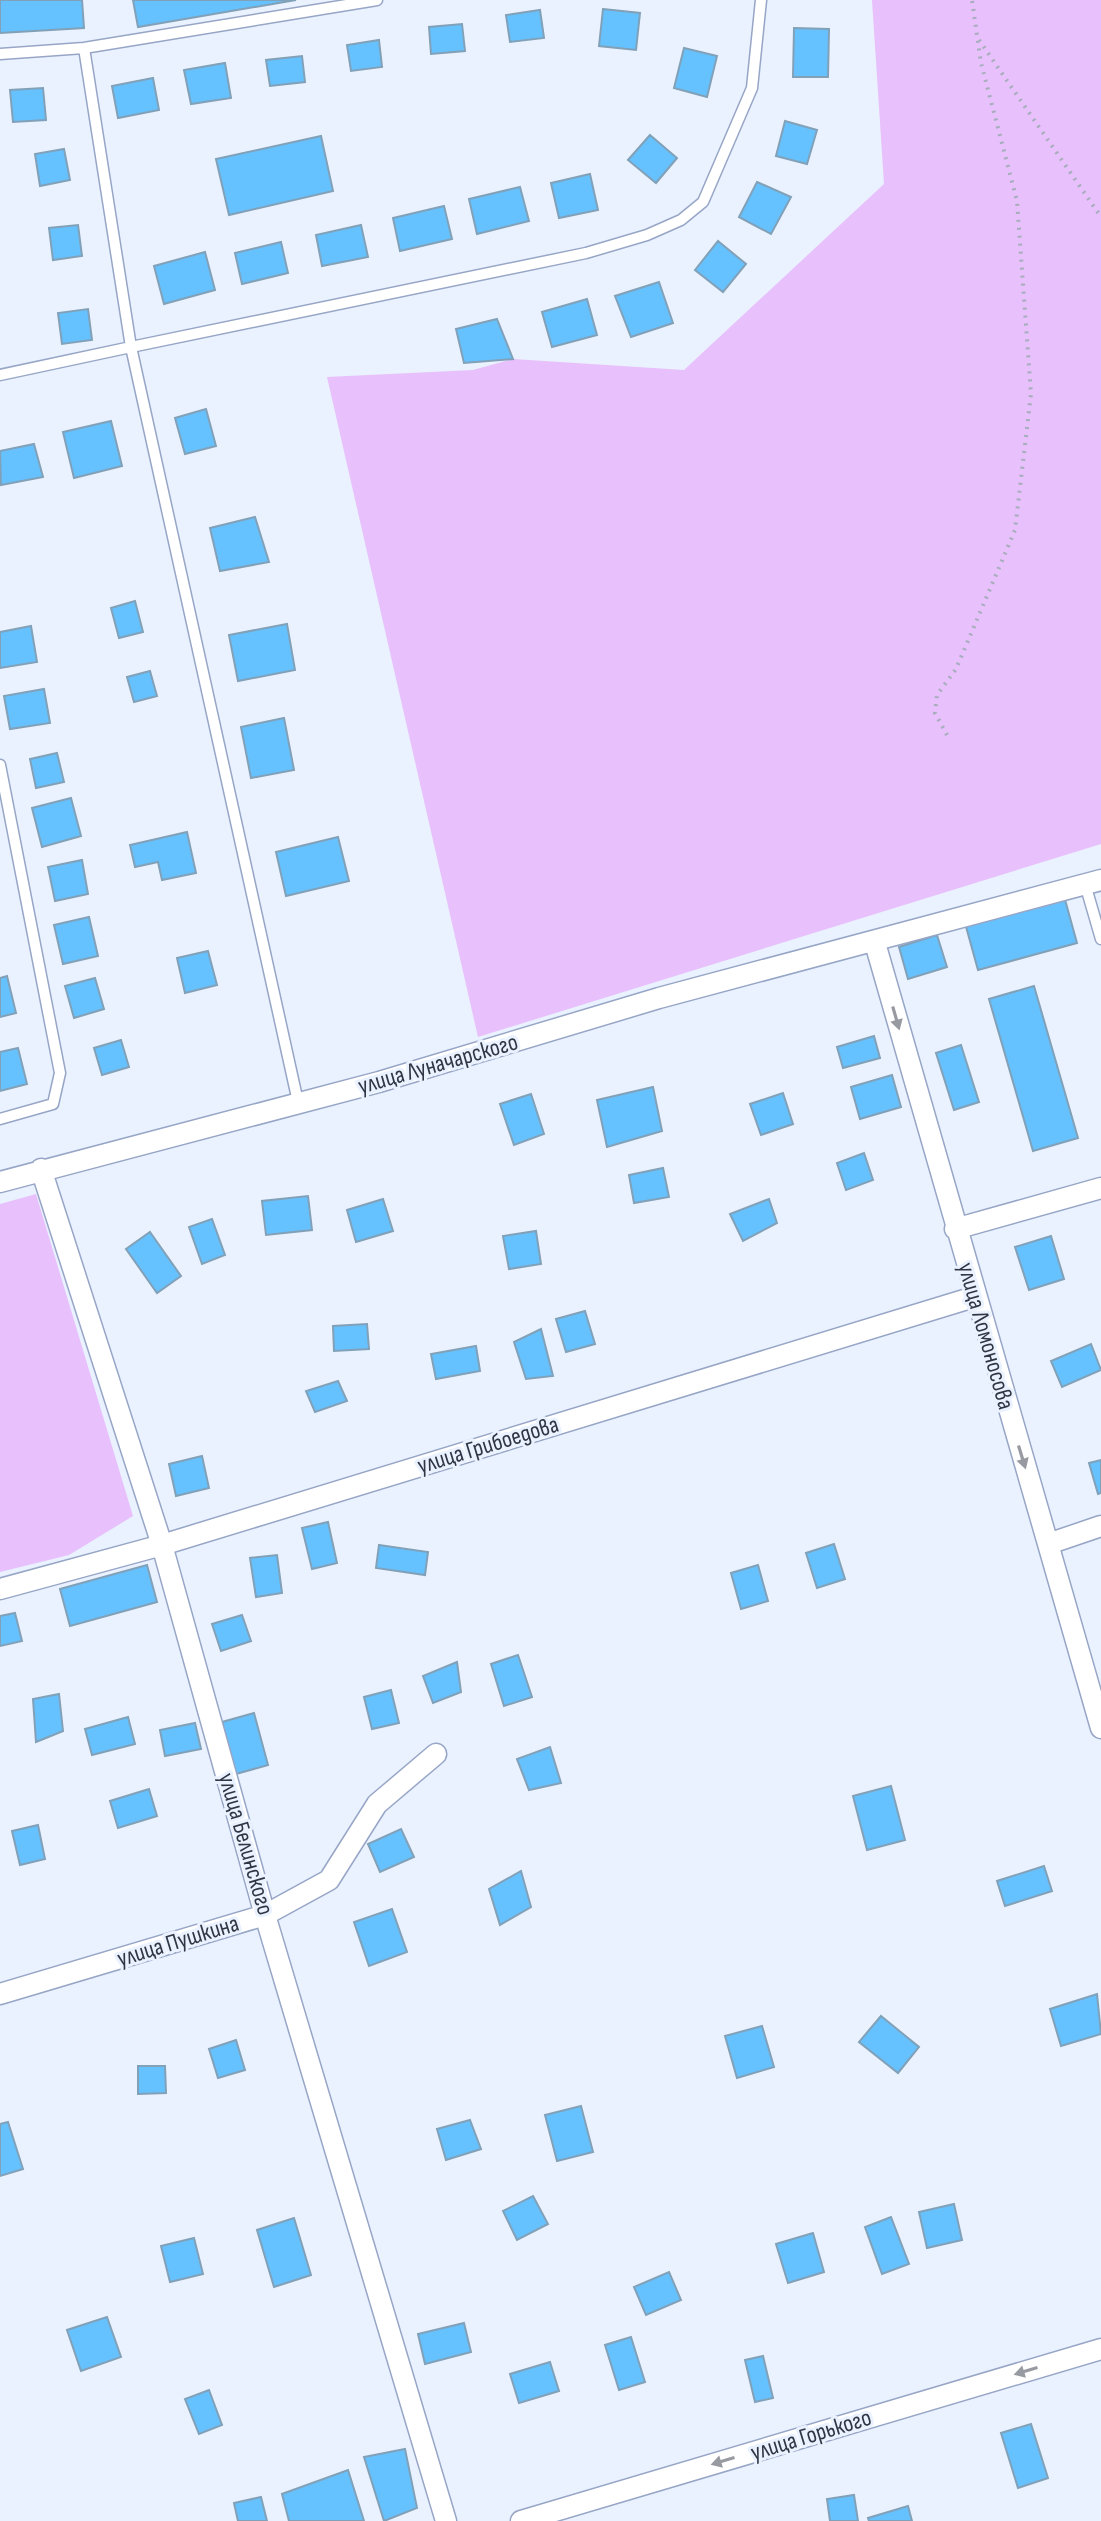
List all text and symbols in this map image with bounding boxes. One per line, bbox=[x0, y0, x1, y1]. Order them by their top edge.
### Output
one-way arrow bbox=[890, 1007, 903, 1031]
street label: улица Луначарского bbox=[355, 1027, 521, 1101]
street label: улица Ломоносова bbox=[951, 1259, 1021, 1413]
street label: улица Грибоедова bbox=[414, 1410, 562, 1480]
one-way arrow bbox=[1016, 1445, 1029, 1469]
street label: улица Белинского bbox=[212, 1770, 280, 1918]
street label: улица Пушкина bbox=[114, 1909, 242, 1973]
one-way arrow bbox=[1014, 2365, 1038, 2378]
street label: улица Горького bbox=[747, 2403, 875, 2467]
one-way arrow bbox=[711, 2455, 735, 2468]

